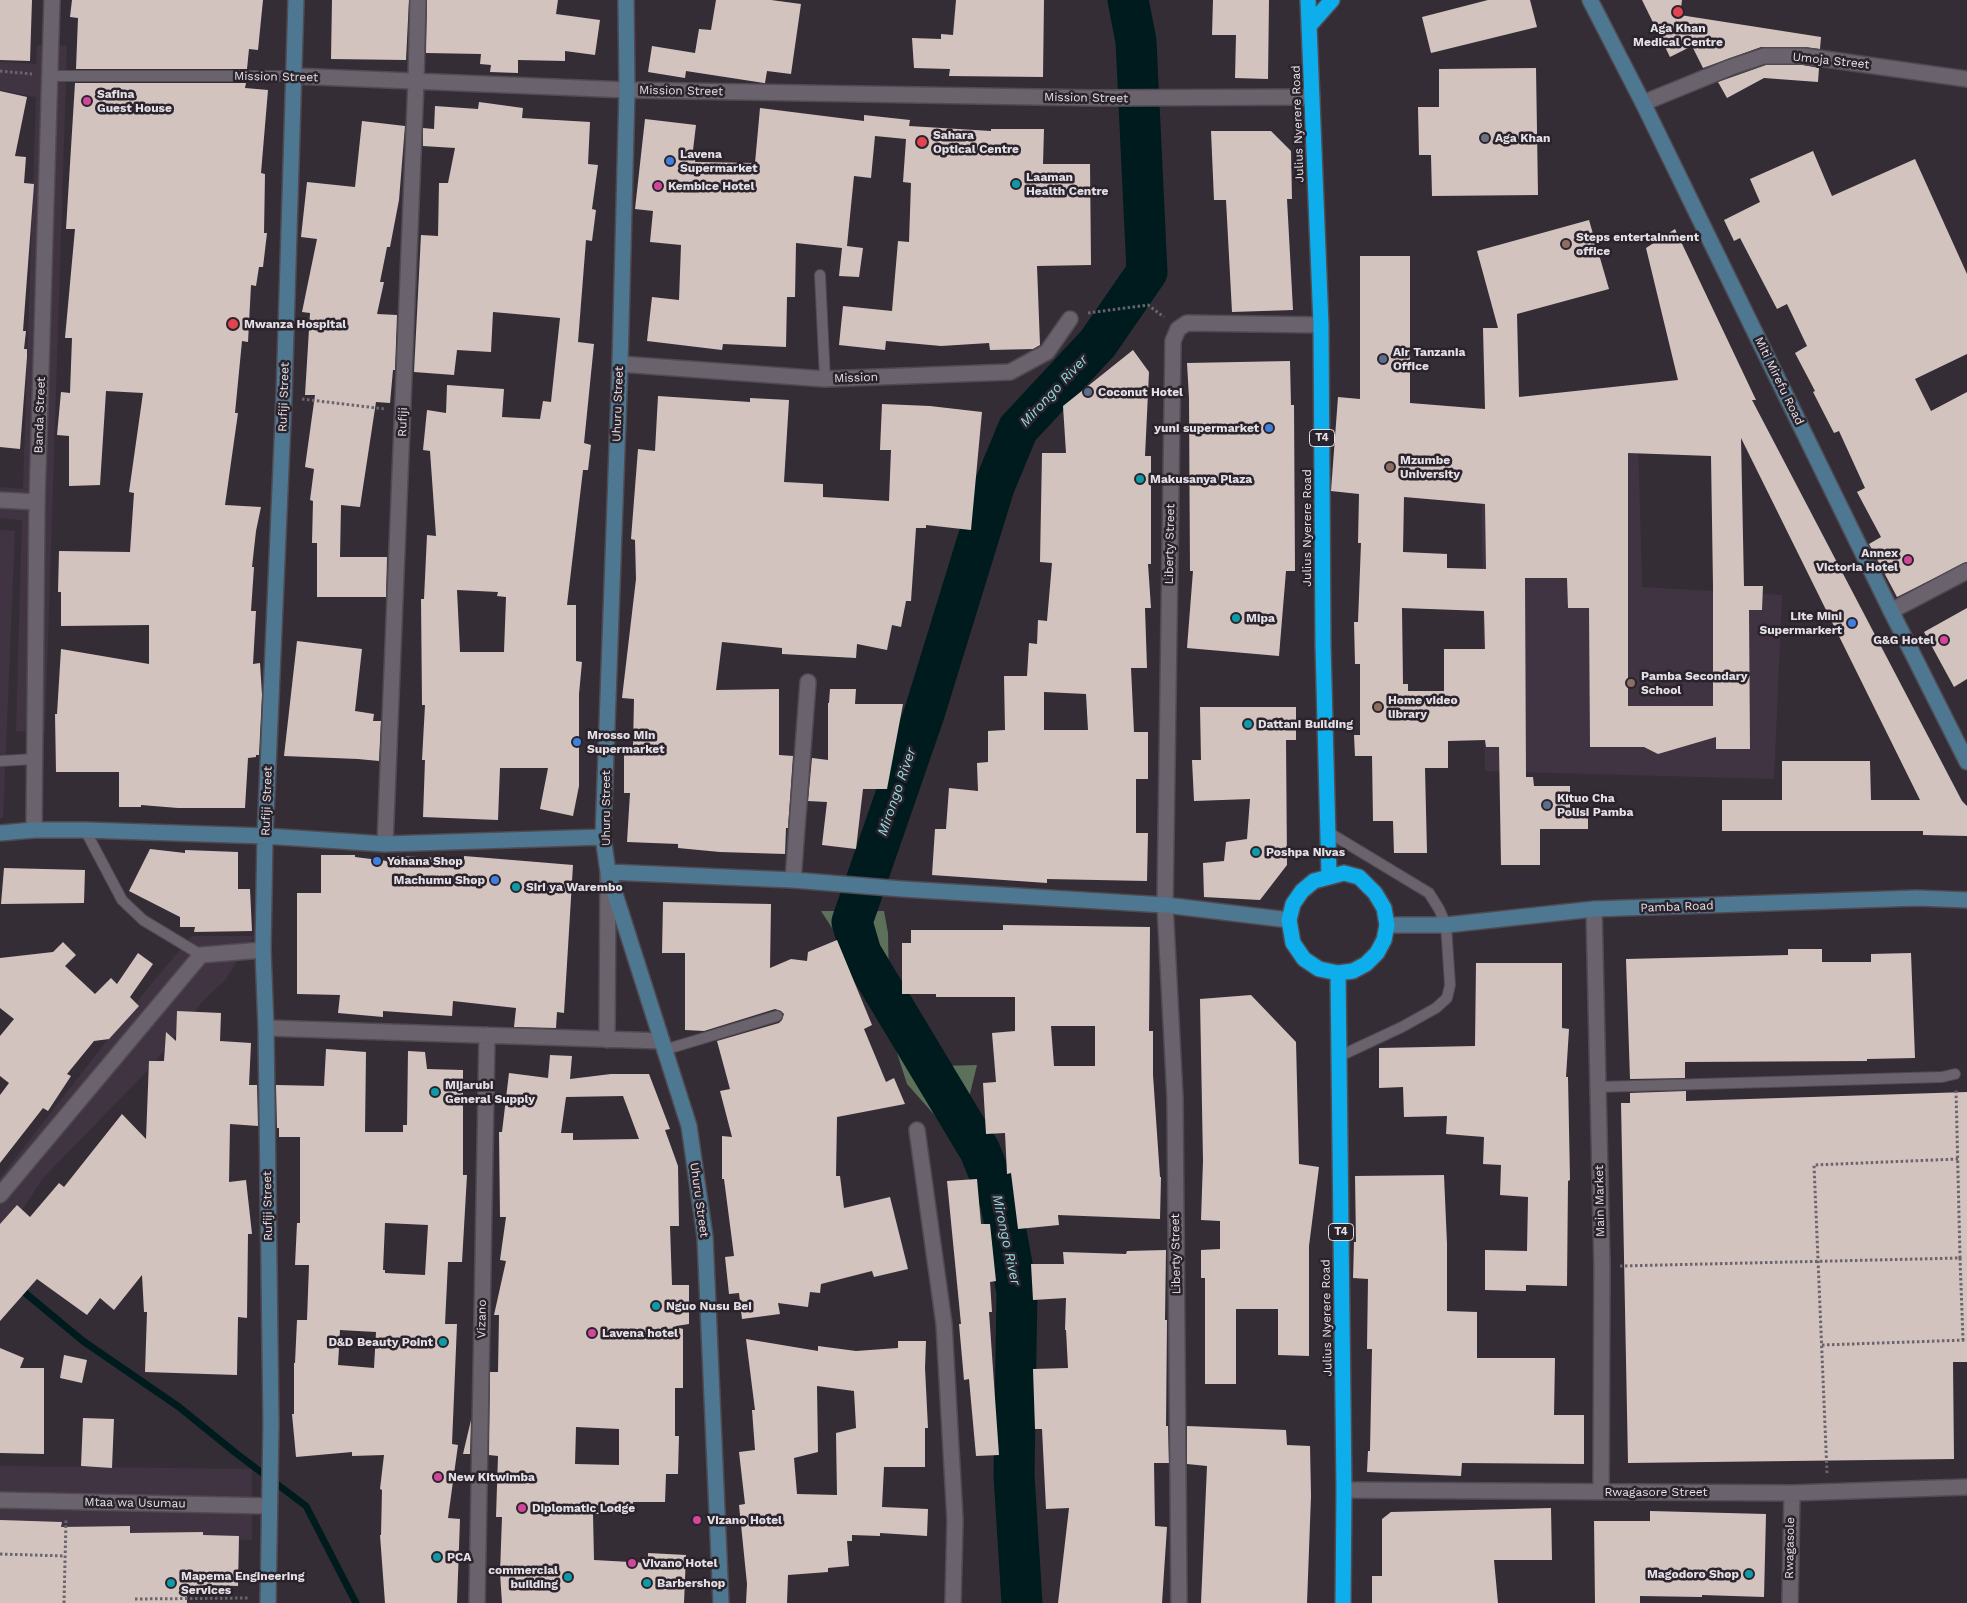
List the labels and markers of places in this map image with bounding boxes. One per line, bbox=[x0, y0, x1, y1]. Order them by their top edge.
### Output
marker: Aga Khan Medical Centre bbox=[1671, 5, 1685, 19]
place label: Aga Khan Medical Centre bbox=[1633, 21, 1723, 49]
place label: Safina Guest House bbox=[97, 87, 172, 115]
marker: Safina Guest House bbox=[81, 95, 93, 107]
place label: Sahara Optical Centre bbox=[933, 128, 1019, 156]
place label: Aga Khan bbox=[1495, 131, 1550, 145]
marker: Aga Khan bbox=[1479, 132, 1491, 144]
marker: Sahara Optical Centre bbox=[915, 135, 929, 149]
place label: Lavena Supermarket bbox=[680, 147, 757, 175]
marker: Lavena Supermarket bbox=[664, 155, 676, 167]
place label: Laaman Health Centre bbox=[1026, 170, 1109, 198]
marker: Laaman Health Centre bbox=[1010, 178, 1022, 190]
place label: Kembice Hotel bbox=[668, 179, 754, 193]
marker: Kembice Hotel bbox=[652, 180, 664, 192]
place label: Steps entertainment office bbox=[1576, 230, 1699, 258]
marker: Steps entertainment office bbox=[1560, 238, 1572, 250]
marker: Mwanza Hospital bbox=[226, 317, 240, 331]
place label: Mwanza Hospital bbox=[244, 317, 346, 331]
place label: Air Tanzania Office bbox=[1393, 345, 1465, 373]
marker: Air Tanzania Office bbox=[1377, 353, 1389, 365]
place label: Coconut Hotel bbox=[1098, 385, 1183, 399]
marker: Coconut Hotel bbox=[1082, 386, 1094, 398]
place label: yuni supermarket bbox=[1154, 421, 1259, 435]
marker: yuni supermarket bbox=[1263, 422, 1275, 434]
place label: Mzumbe University bbox=[1400, 453, 1460, 481]
marker: Mzumbe University bbox=[1384, 461, 1396, 473]
place label: Makusanya Plaza bbox=[1150, 472, 1252, 486]
marker: Makusanya Plaza bbox=[1134, 473, 1146, 485]
place label: Annex Victoria Hotel bbox=[1816, 546, 1898, 574]
marker: Annex Victoria Hotel bbox=[1902, 554, 1914, 566]
place label: Lite Mini Supermarkert bbox=[1759, 609, 1842, 637]
place label: Mipa bbox=[1246, 611, 1275, 625]
marker: Mipa bbox=[1230, 612, 1242, 624]
marker: Lite Mini Supermarkert bbox=[1846, 617, 1858, 629]
place label: G&G Hotel bbox=[1873, 633, 1934, 647]
marker: G&G Hotel bbox=[1938, 634, 1950, 646]
place label: Pamba Secondary School bbox=[1641, 669, 1748, 697]
marker: Pamba Secondary School bbox=[1625, 677, 1637, 689]
place label: Home video library bbox=[1388, 693, 1458, 721]
marker: Home video library bbox=[1372, 701, 1384, 713]
place label: Dattani Building bbox=[1258, 717, 1353, 731]
marker: Dattani Building bbox=[1242, 718, 1254, 730]
place label: Mrosso Min Supermarket bbox=[587, 728, 664, 756]
marker: Mrosso Min Supermarket bbox=[571, 736, 583, 748]
place label: Kituo Cha Polisi Pamba bbox=[1557, 791, 1633, 819]
marker: Kituo Cha Polisi Pamba bbox=[1541, 799, 1553, 811]
place label: Poshpa Nivas bbox=[1266, 845, 1345, 859]
marker: Poshpa Nivas bbox=[1250, 846, 1262, 858]
place label: Yohana Shop bbox=[387, 854, 463, 868]
marker: Yohana Shop bbox=[371, 855, 383, 867]
place label: Machumu Shop bbox=[393, 873, 485, 887]
marker: Machumu Shop bbox=[489, 874, 501, 886]
place label: Siri ya Warembo bbox=[526, 880, 623, 894]
marker: Siri ya Warembo bbox=[510, 881, 522, 893]
place label: Mijarubi General Supply bbox=[445, 1078, 535, 1106]
marker: Mijarubi General Supply bbox=[429, 1086, 441, 1098]
place label: Nguo Nusu Bei bbox=[666, 1299, 752, 1313]
marker: Nguo Nusu Bei bbox=[650, 1300, 662, 1312]
place label: Lavena hotel bbox=[602, 1326, 678, 1340]
marker: Lavena hotel bbox=[586, 1327, 598, 1339]
place label: D&D Beauty Point bbox=[328, 1335, 433, 1349]
marker: D&D Beauty Point bbox=[437, 1336, 449, 1348]
place label: New Kitwimba bbox=[448, 1470, 535, 1484]
marker: New Kitwimba bbox=[432, 1471, 444, 1483]
place label: Diplomatic Lodge bbox=[532, 1501, 635, 1515]
marker: Diplomatic Lodge bbox=[516, 1502, 528, 1514]
place label: Vizano Hotel bbox=[707, 1513, 782, 1527]
marker: Vizano Hotel bbox=[691, 1514, 703, 1526]
place label: PCA bbox=[447, 1550, 471, 1564]
marker: PCA bbox=[431, 1551, 443, 1563]
place label: Vivano Hotel bbox=[642, 1556, 717, 1570]
marker: Vivano Hotel bbox=[626, 1557, 638, 1569]
place label: commercial building bbox=[488, 1563, 558, 1591]
place label: Magodoro Shop bbox=[1647, 1567, 1739, 1581]
marker: Magodoro Shop bbox=[1743, 1568, 1755, 1580]
place label: Mapema Engineering Services bbox=[181, 1569, 304, 1597]
marker: commercial building bbox=[562, 1571, 574, 1583]
place label: Barbershop bbox=[657, 1576, 725, 1590]
marker: Mapema Engineering Services bbox=[165, 1577, 177, 1589]
marker: Barbershop bbox=[641, 1577, 653, 1589]

